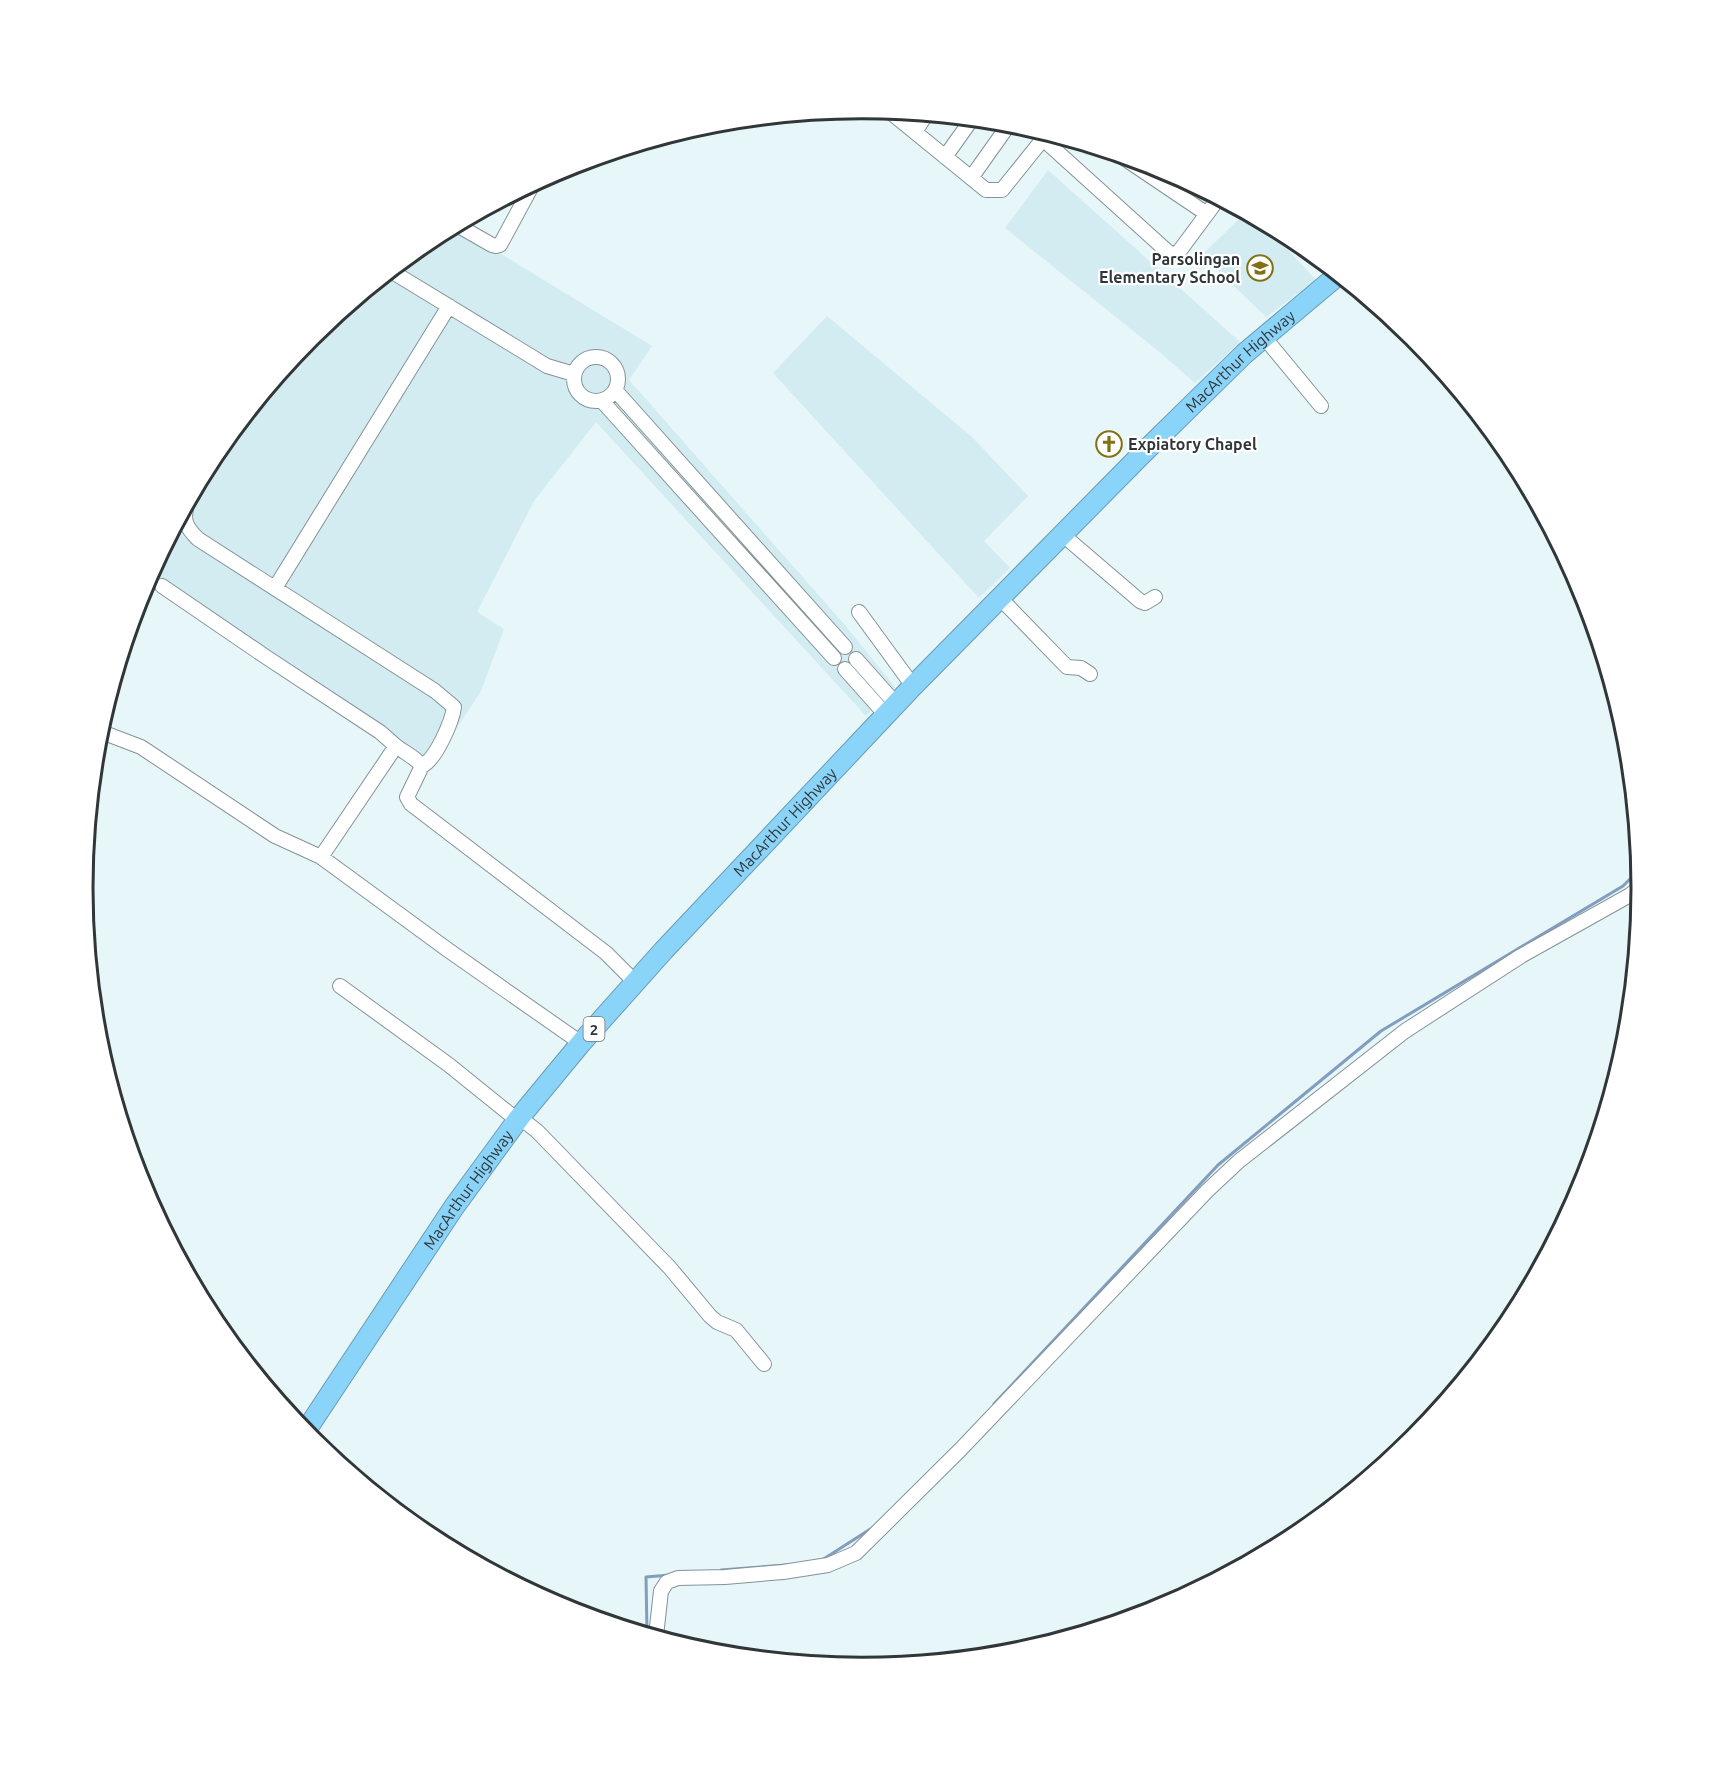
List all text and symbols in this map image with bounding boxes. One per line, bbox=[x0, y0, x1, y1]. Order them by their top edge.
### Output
place label: Parsolingan Elementary School bbox=[1099, 250, 1240, 286]
school or university icon: Parsolingan Elementary School bbox=[1245, 253, 1275, 283]
street label: MacArthur Highway bbox=[1181, 306, 1298, 416]
church icon: Expiatory Chapel bbox=[1094, 429, 1124, 459]
place label: Expiatory Chapel bbox=[1128, 435, 1257, 453]
street label: MacArthur Highway bbox=[729, 764, 840, 880]
road number: 2 bbox=[584, 1017, 604, 1041]
street label: MacArthur Highway bbox=[419, 1126, 516, 1253]

